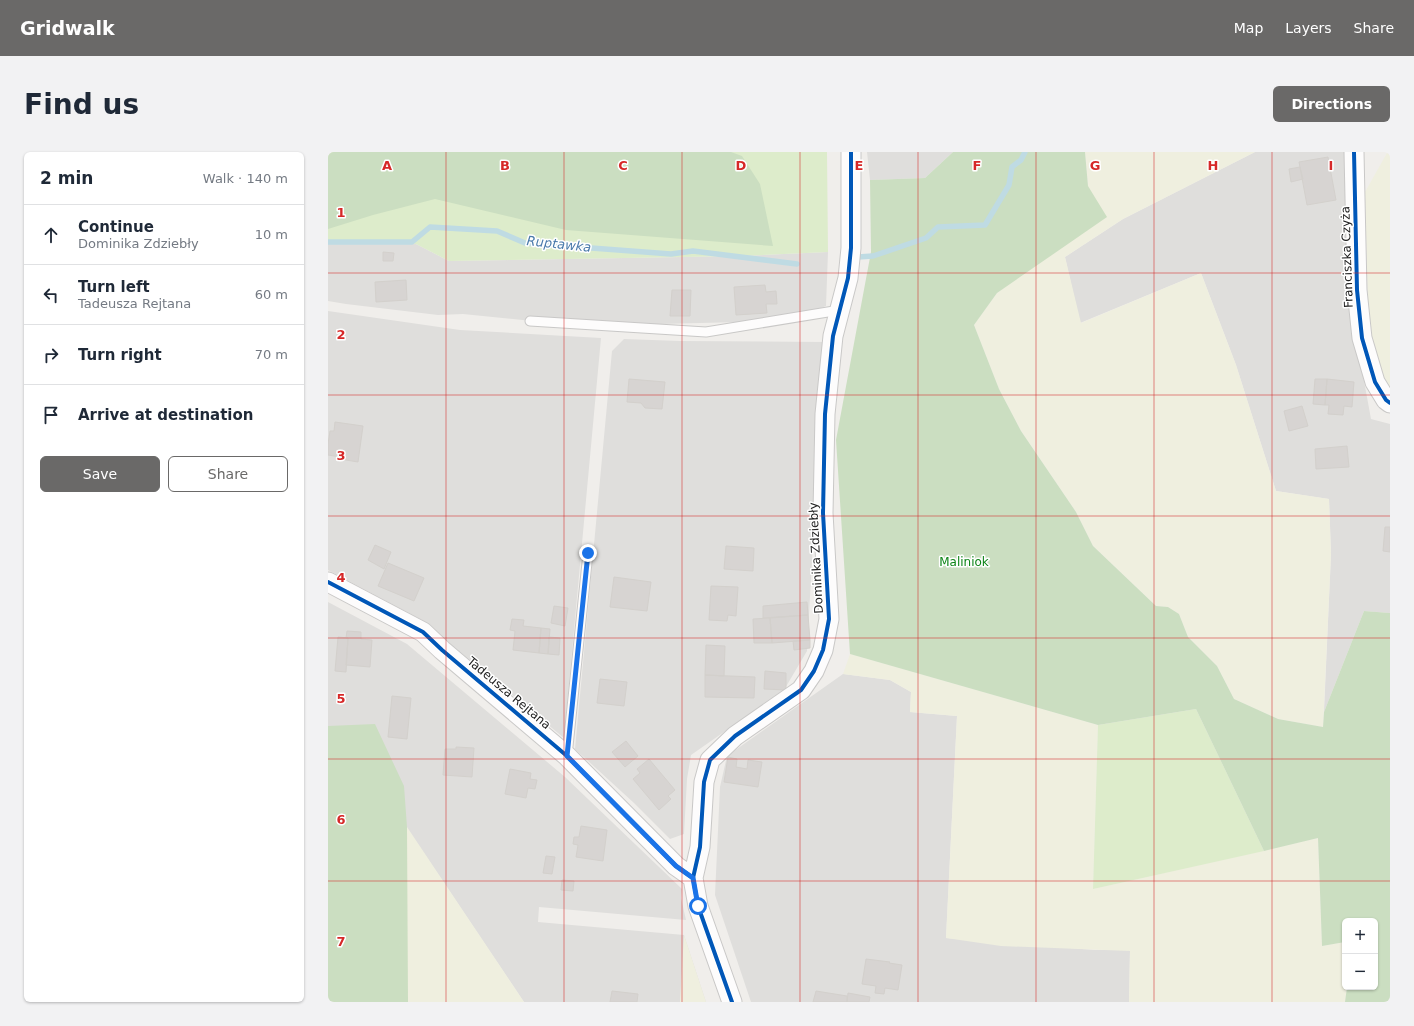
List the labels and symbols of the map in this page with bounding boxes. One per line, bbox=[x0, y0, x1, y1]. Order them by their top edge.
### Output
text: A bbox=[382, 158, 392, 173]
text: B bbox=[500, 158, 510, 173]
text: C bbox=[618, 158, 628, 173]
text: D bbox=[736, 158, 747, 173]
text: E bbox=[855, 158, 863, 173]
text: F bbox=[973, 158, 981, 173]
text: G bbox=[1090, 158, 1100, 173]
text: H bbox=[1208, 158, 1218, 173]
text: I bbox=[1329, 158, 1333, 173]
text: 1 bbox=[336, 205, 346, 220]
street label: Franciszka Czyża bbox=[1338, 206, 1356, 308]
water label: Ruptawka bbox=[526, 233, 592, 255]
text: 2 bbox=[336, 327, 346, 342]
text: 3 bbox=[336, 448, 346, 463]
street label: Dominika Zdziebły bbox=[806, 502, 826, 614]
route end bbox=[579, 544, 597, 562]
park label: Maliniok bbox=[939, 555, 989, 569]
text: 4 bbox=[336, 570, 346, 585]
street label: Tadeusza Rejtana bbox=[464, 653, 554, 732]
text: 5 bbox=[336, 691, 346, 706]
text: 6 bbox=[336, 812, 346, 827]
route start bbox=[689, 897, 707, 915]
text: 7 bbox=[336, 934, 346, 949]

